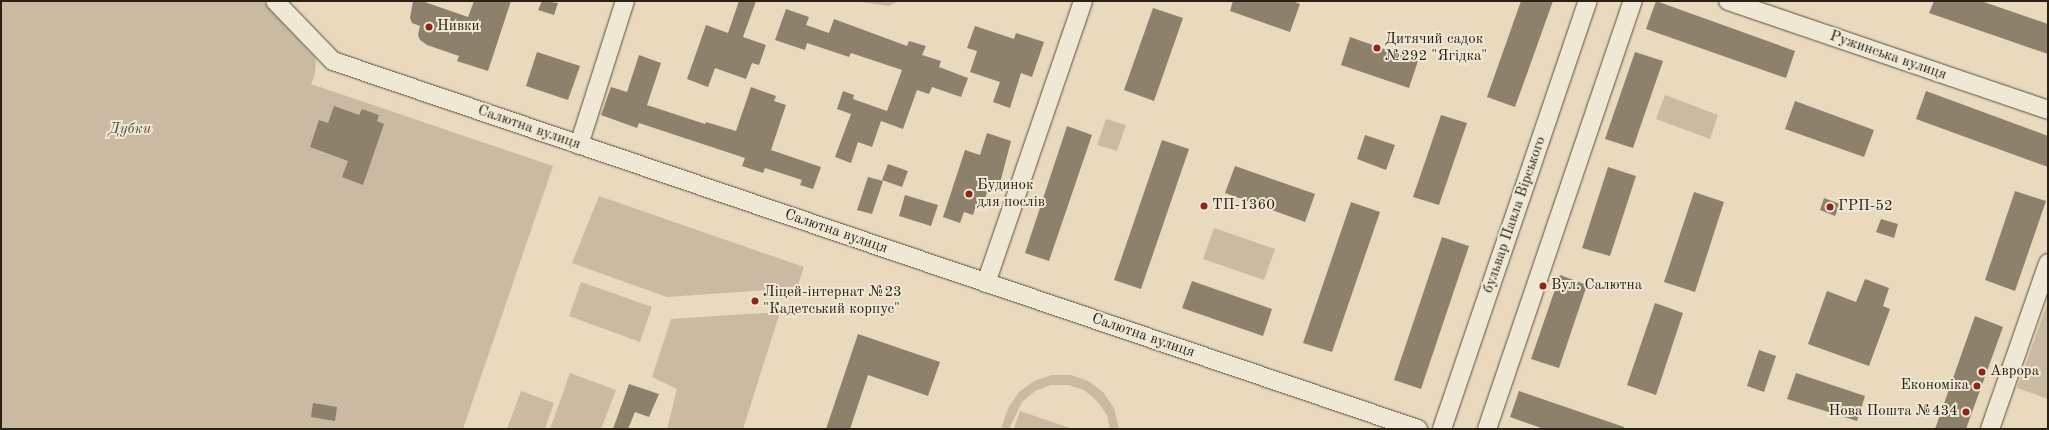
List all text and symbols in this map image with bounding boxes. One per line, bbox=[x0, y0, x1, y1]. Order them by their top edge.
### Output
place label: Нивки bbox=[437, 18, 480, 36]
marker: Нивки bbox=[424, 22, 434, 32]
street label: Ружинська вулиця bbox=[1827, 28, 1949, 84]
place label: Дитячий садок №292 "Ягідка" bbox=[1385, 30, 1487, 65]
marker: Дитячий садок №292 "Ягідка" bbox=[1372, 43, 1382, 53]
street label: Салютна вулиця bbox=[475, 102, 583, 154]
park label: Дубки bbox=[109, 121, 151, 139]
street label: бульвар Павла Вірського bbox=[1480, 134, 1550, 296]
place label: Будинок для послів bbox=[977, 176, 1045, 211]
marker: Будинок для послів bbox=[964, 189, 974, 199]
place label: ТП-1360 bbox=[1212, 197, 1275, 215]
place label: ГРП-52 bbox=[1838, 198, 1893, 216]
marker: ТП-1360 bbox=[1199, 201, 1209, 211]
marker: ГРП-52 bbox=[1825, 202, 1835, 212]
street label: Салютна вулиця bbox=[782, 206, 890, 258]
place label: Вул. Салютна bbox=[1551, 277, 1642, 295]
marker: Вул. Салютна bbox=[1538, 281, 1548, 291]
place label: Ліцей-інтернат №23 "Кадетський корпус" bbox=[763, 283, 902, 318]
marker: Ліцей-інтернат №23 "Кадетський корпус" bbox=[750, 296, 760, 306]
street label: Салютна вулиця bbox=[1089, 310, 1197, 362]
place label: Аврора bbox=[1990, 363, 2039, 381]
marker: Аврора bbox=[1977, 367, 1987, 377]
place label: Економіка bbox=[1900, 377, 1969, 395]
marker: Економіка bbox=[1972, 381, 1982, 391]
place label: Нова Пошта №434 bbox=[1828, 403, 1958, 421]
marker: Нова Пошта №434 bbox=[1961, 407, 1971, 417]

